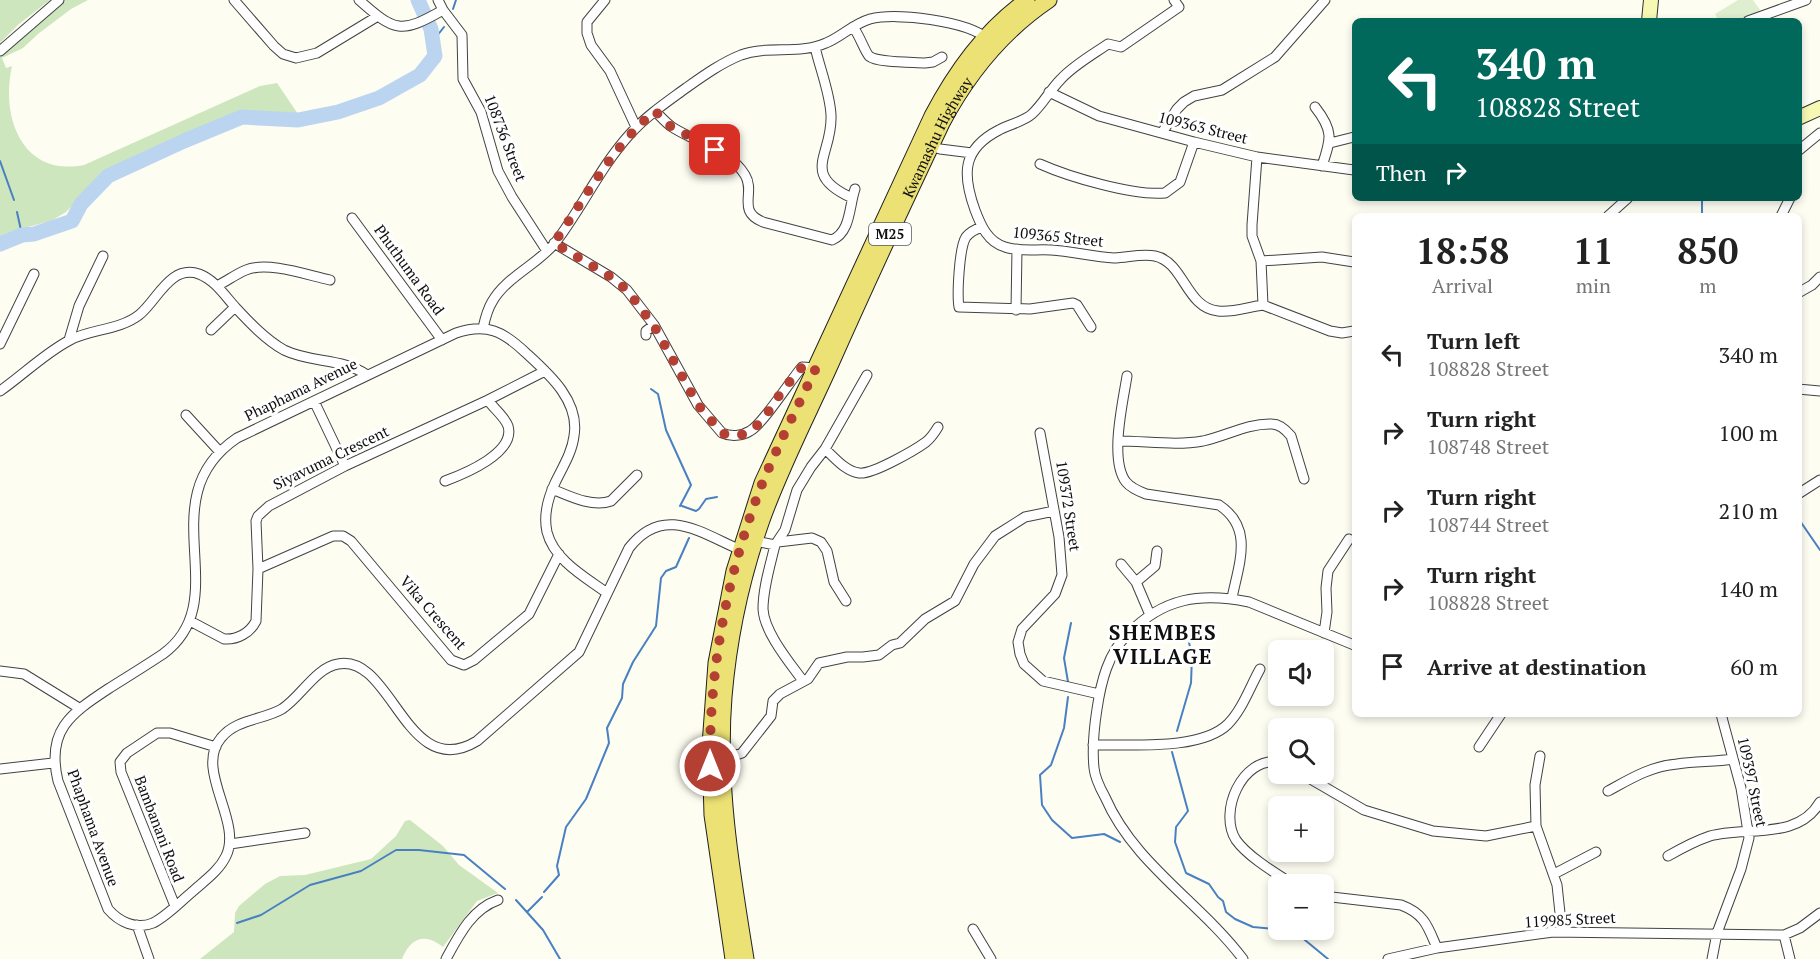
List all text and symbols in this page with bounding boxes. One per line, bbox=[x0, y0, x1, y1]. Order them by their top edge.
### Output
text: 340 m bbox=[1475, 35, 1596, 91]
icon: left bbox=[1376, 42, 1454, 120]
street label: Kwamashu Highway bbox=[897, 72, 977, 201]
text: 108828 Street bbox=[1475, 89, 1640, 125]
street label: 108736 Street bbox=[480, 91, 532, 184]
street label: 109363 Street bbox=[1156, 106, 1251, 148]
pin bbox=[689, 124, 740, 175]
icon: arrive bbox=[698, 133, 731, 166]
icon: right bbox=[1439, 156, 1472, 189]
text: Then bbox=[1376, 158, 1427, 187]
street label: Phuthuma Road bbox=[370, 220, 449, 319]
street label: 109365 Street bbox=[1011, 221, 1105, 251]
road number: M25 bbox=[869, 223, 911, 245]
text: 18:58 bbox=[1416, 227, 1509, 274]
text: 11 bbox=[1573, 227, 1614, 274]
text: 850 bbox=[1677, 227, 1738, 274]
text: Arrival bbox=[1432, 272, 1493, 299]
text: min bbox=[1576, 272, 1611, 299]
text: m bbox=[1699, 272, 1716, 299]
text: Turn left bbox=[1427, 326, 1520, 355]
icon: left bbox=[1376, 338, 1409, 371]
text: 340 m bbox=[1718, 340, 1778, 369]
street label: Phaphama Avenue bbox=[241, 353, 360, 425]
text: 108828 Street bbox=[1427, 355, 1549, 382]
text: Turn right bbox=[1427, 404, 1536, 433]
icon: right bbox=[1376, 416, 1409, 449]
text: 100 m bbox=[1718, 418, 1778, 447]
street label: Siyavuma Crescent bbox=[269, 420, 392, 494]
text: 108748 Street bbox=[1427, 433, 1549, 460]
street label: 109372 Street bbox=[1052, 459, 1086, 553]
text: Turn right bbox=[1427, 482, 1536, 511]
icon: right bbox=[1376, 494, 1409, 527]
text: 210 m bbox=[1718, 496, 1778, 525]
text: 108744 Street bbox=[1427, 511, 1549, 538]
text: Turn right bbox=[1427, 560, 1536, 589]
street label: Vika Crescent bbox=[396, 571, 472, 654]
icon: right bbox=[1376, 572, 1409, 605]
text: 140 m bbox=[1718, 574, 1778, 603]
text: 108828 Street bbox=[1427, 589, 1549, 616]
district label: SHEMBES VILLAGE bbox=[1109, 618, 1217, 670]
map controls bbox=[1268, 640, 1334, 940]
button: sound bbox=[1268, 640, 1334, 706]
icon: arrive bbox=[1376, 650, 1409, 683]
text: Arrive at destination bbox=[1427, 652, 1646, 681]
text: 60 m bbox=[1730, 652, 1778, 681]
button: search bbox=[1268, 718, 1334, 784]
position arrow bbox=[678, 734, 742, 798]
street label: 109397 Street bbox=[1734, 735, 1772, 829]
street label: Phaphama Avenue bbox=[63, 766, 124, 889]
street label: Bambanani Road bbox=[130, 773, 189, 885]
button: + bbox=[1268, 796, 1334, 862]
button: − bbox=[1268, 874, 1334, 940]
street label: 119985 Street bbox=[1524, 907, 1617, 931]

